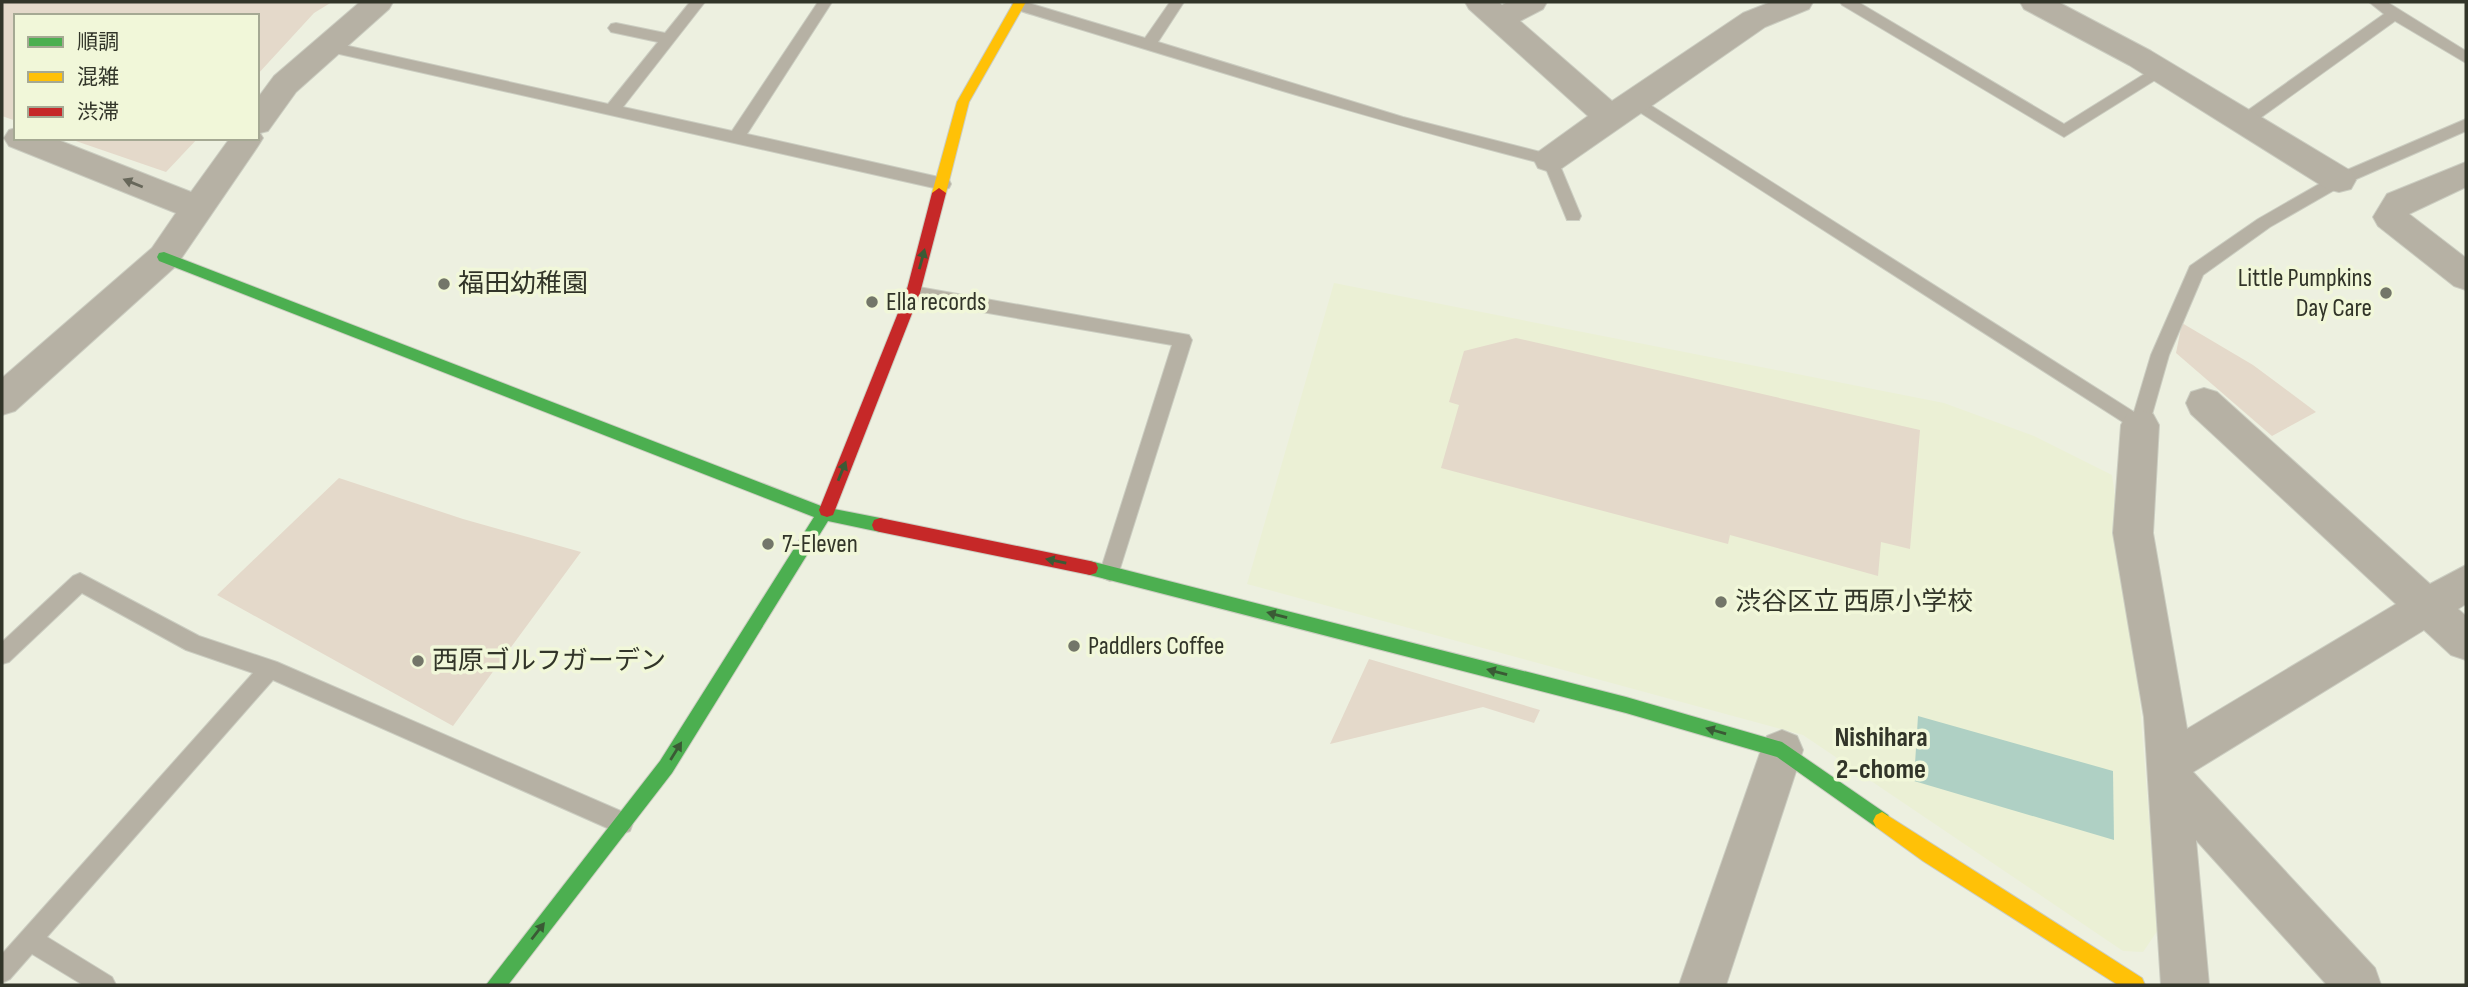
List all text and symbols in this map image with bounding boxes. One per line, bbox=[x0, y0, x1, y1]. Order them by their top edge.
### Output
legend bbox=[14, 14, 259, 140]
text: 順調 bbox=[77, 30, 119, 55]
text: 混雑 bbox=[77, 65, 119, 90]
text: 渋滞 bbox=[77, 100, 119, 125]
one-way arrow bbox=[123, 178, 144, 189]
one-way arrow bbox=[917, 248, 928, 270]
place label: Little Pumpkins Day Care bbox=[2238, 263, 2372, 324]
place label: 福田幼稚園 bbox=[458, 269, 588, 300]
marker: 福田幼稚園 bbox=[436, 276, 452, 292]
marker: Little Pumpkins Day Care bbox=[2378, 285, 2394, 301]
place label: Ella records bbox=[886, 287, 986, 318]
marker: Ella records bbox=[864, 294, 880, 310]
one-way arrow bbox=[836, 461, 847, 482]
place label: 7-Eleven bbox=[782, 529, 858, 560]
marker: 7-Eleven bbox=[760, 536, 776, 552]
one-way arrow bbox=[1045, 555, 1067, 566]
place label: 渋谷区立 西原小学校 bbox=[1735, 587, 1973, 618]
marker: 渋谷区立 西原小学校 bbox=[1713, 594, 1729, 610]
one-way arrow bbox=[1265, 609, 1287, 620]
place label: Paddlers Coffee bbox=[1088, 631, 1225, 662]
marker: Paddlers Coffee bbox=[1066, 638, 1082, 654]
place label: 西原ゴルフガーデン bbox=[432, 646, 666, 677]
marker: 西原ゴルフガーデン bbox=[410, 653, 426, 669]
one-way arrow bbox=[1486, 666, 1508, 677]
district label: Nishihara 2-chome bbox=[1834, 721, 1928, 786]
one-way arrow bbox=[1705, 725, 1727, 736]
one-way arrow bbox=[669, 741, 682, 760]
one-way arrow bbox=[530, 923, 545, 941]

